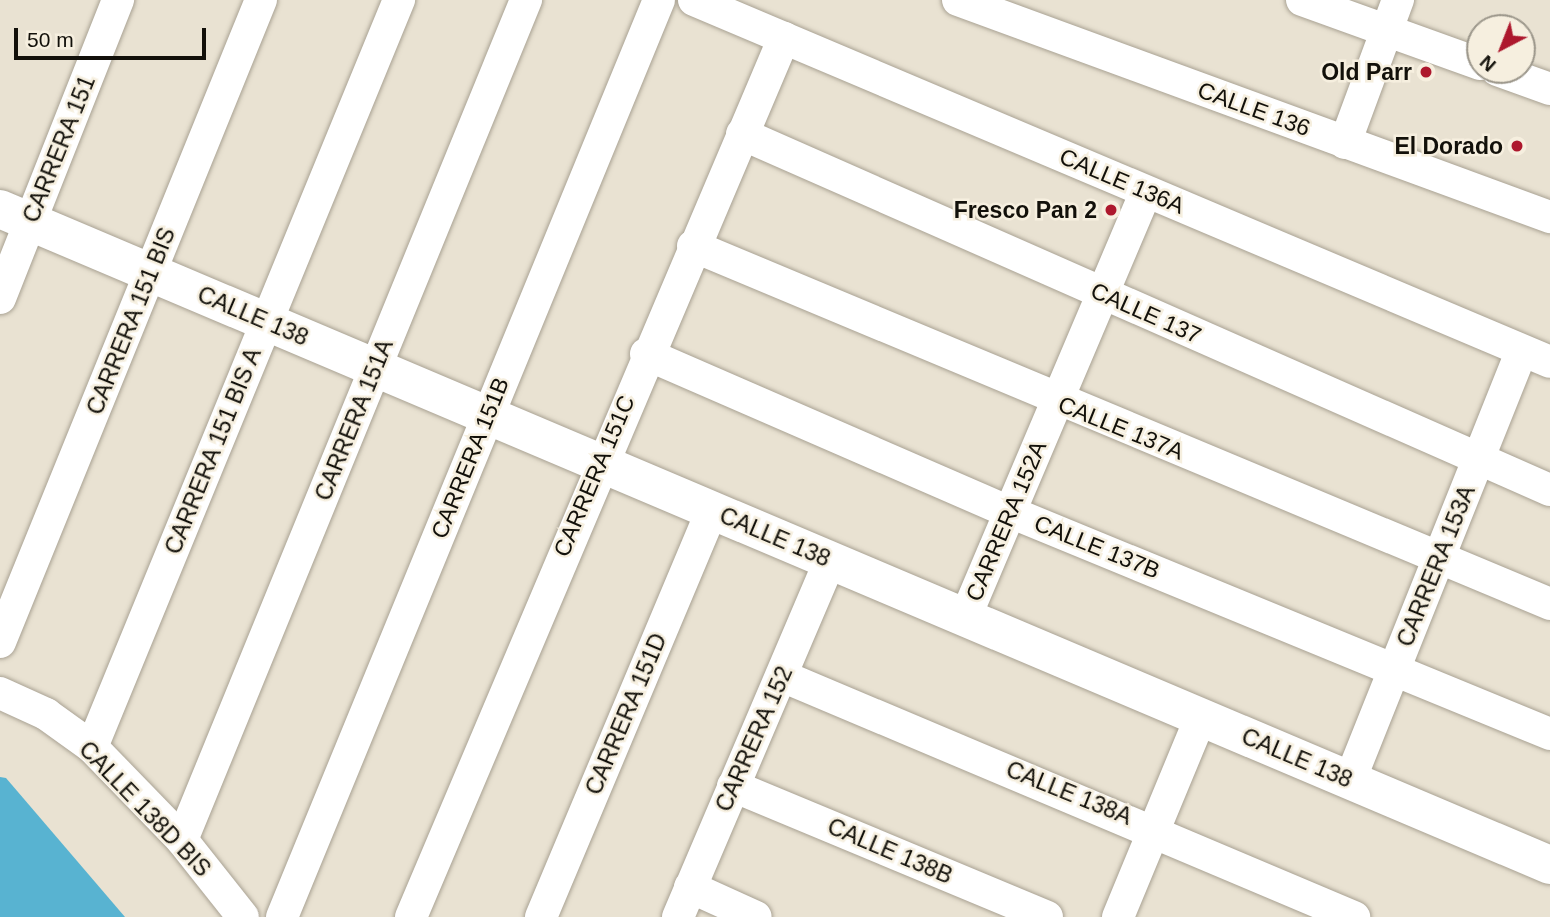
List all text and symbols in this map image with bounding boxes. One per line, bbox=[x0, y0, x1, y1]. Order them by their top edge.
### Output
scale bar bbox=[18, 14, 210, 58]
north arrow bbox=[1466, 14, 1536, 84]
text: 50 m bbox=[27, 28, 74, 51]
text: N bbox=[1476, 51, 1500, 76]
place label: Old Parr bbox=[1321, 58, 1412, 86]
marker: Old Parr bbox=[1418, 64, 1434, 80]
street label: CARRERA 151 bbox=[17, 71, 101, 227]
street label: CALLE 136 bbox=[1194, 76, 1314, 142]
place label: El Dorado bbox=[1394, 132, 1503, 160]
marker: El Dorado bbox=[1509, 138, 1525, 154]
street label: CALLE 136A bbox=[1055, 142, 1189, 220]
place label: Fresco Pan 2 bbox=[954, 196, 1097, 224]
marker: Fresco Pan 2 bbox=[1103, 202, 1119, 218]
street label: CARRERA 151 BIS bbox=[81, 223, 181, 419]
street label: CALLE 137 bbox=[1087, 276, 1205, 350]
street label: CALLE 138 bbox=[193, 280, 313, 352]
street label: CARRERA 151A bbox=[309, 335, 399, 505]
street label: CARRERA 151 BIS A bbox=[159, 343, 267, 559]
street label: CARRERA 151B bbox=[425, 373, 515, 543]
street label: CALLE 137A bbox=[1054, 390, 1188, 466]
street label: CARRERA 151C bbox=[547, 391, 641, 561]
street label: CARRERA 152A bbox=[960, 436, 1052, 606]
street label: CARRERA 153A bbox=[1391, 481, 1481, 651]
street label: CALLE 138 bbox=[715, 501, 835, 573]
street label: CALLE 137B bbox=[1030, 509, 1164, 585]
street label: CARRERA 151D bbox=[579, 629, 673, 799]
street label: CARRERA 152 bbox=[709, 662, 799, 816]
street label: CALLE 138 bbox=[1237, 722, 1357, 794]
street label: CALLE 138D BIS bbox=[73, 735, 217, 883]
street label: CALLE 138A bbox=[1002, 755, 1136, 831]
street label: CALLE 138B bbox=[823, 812, 957, 890]

